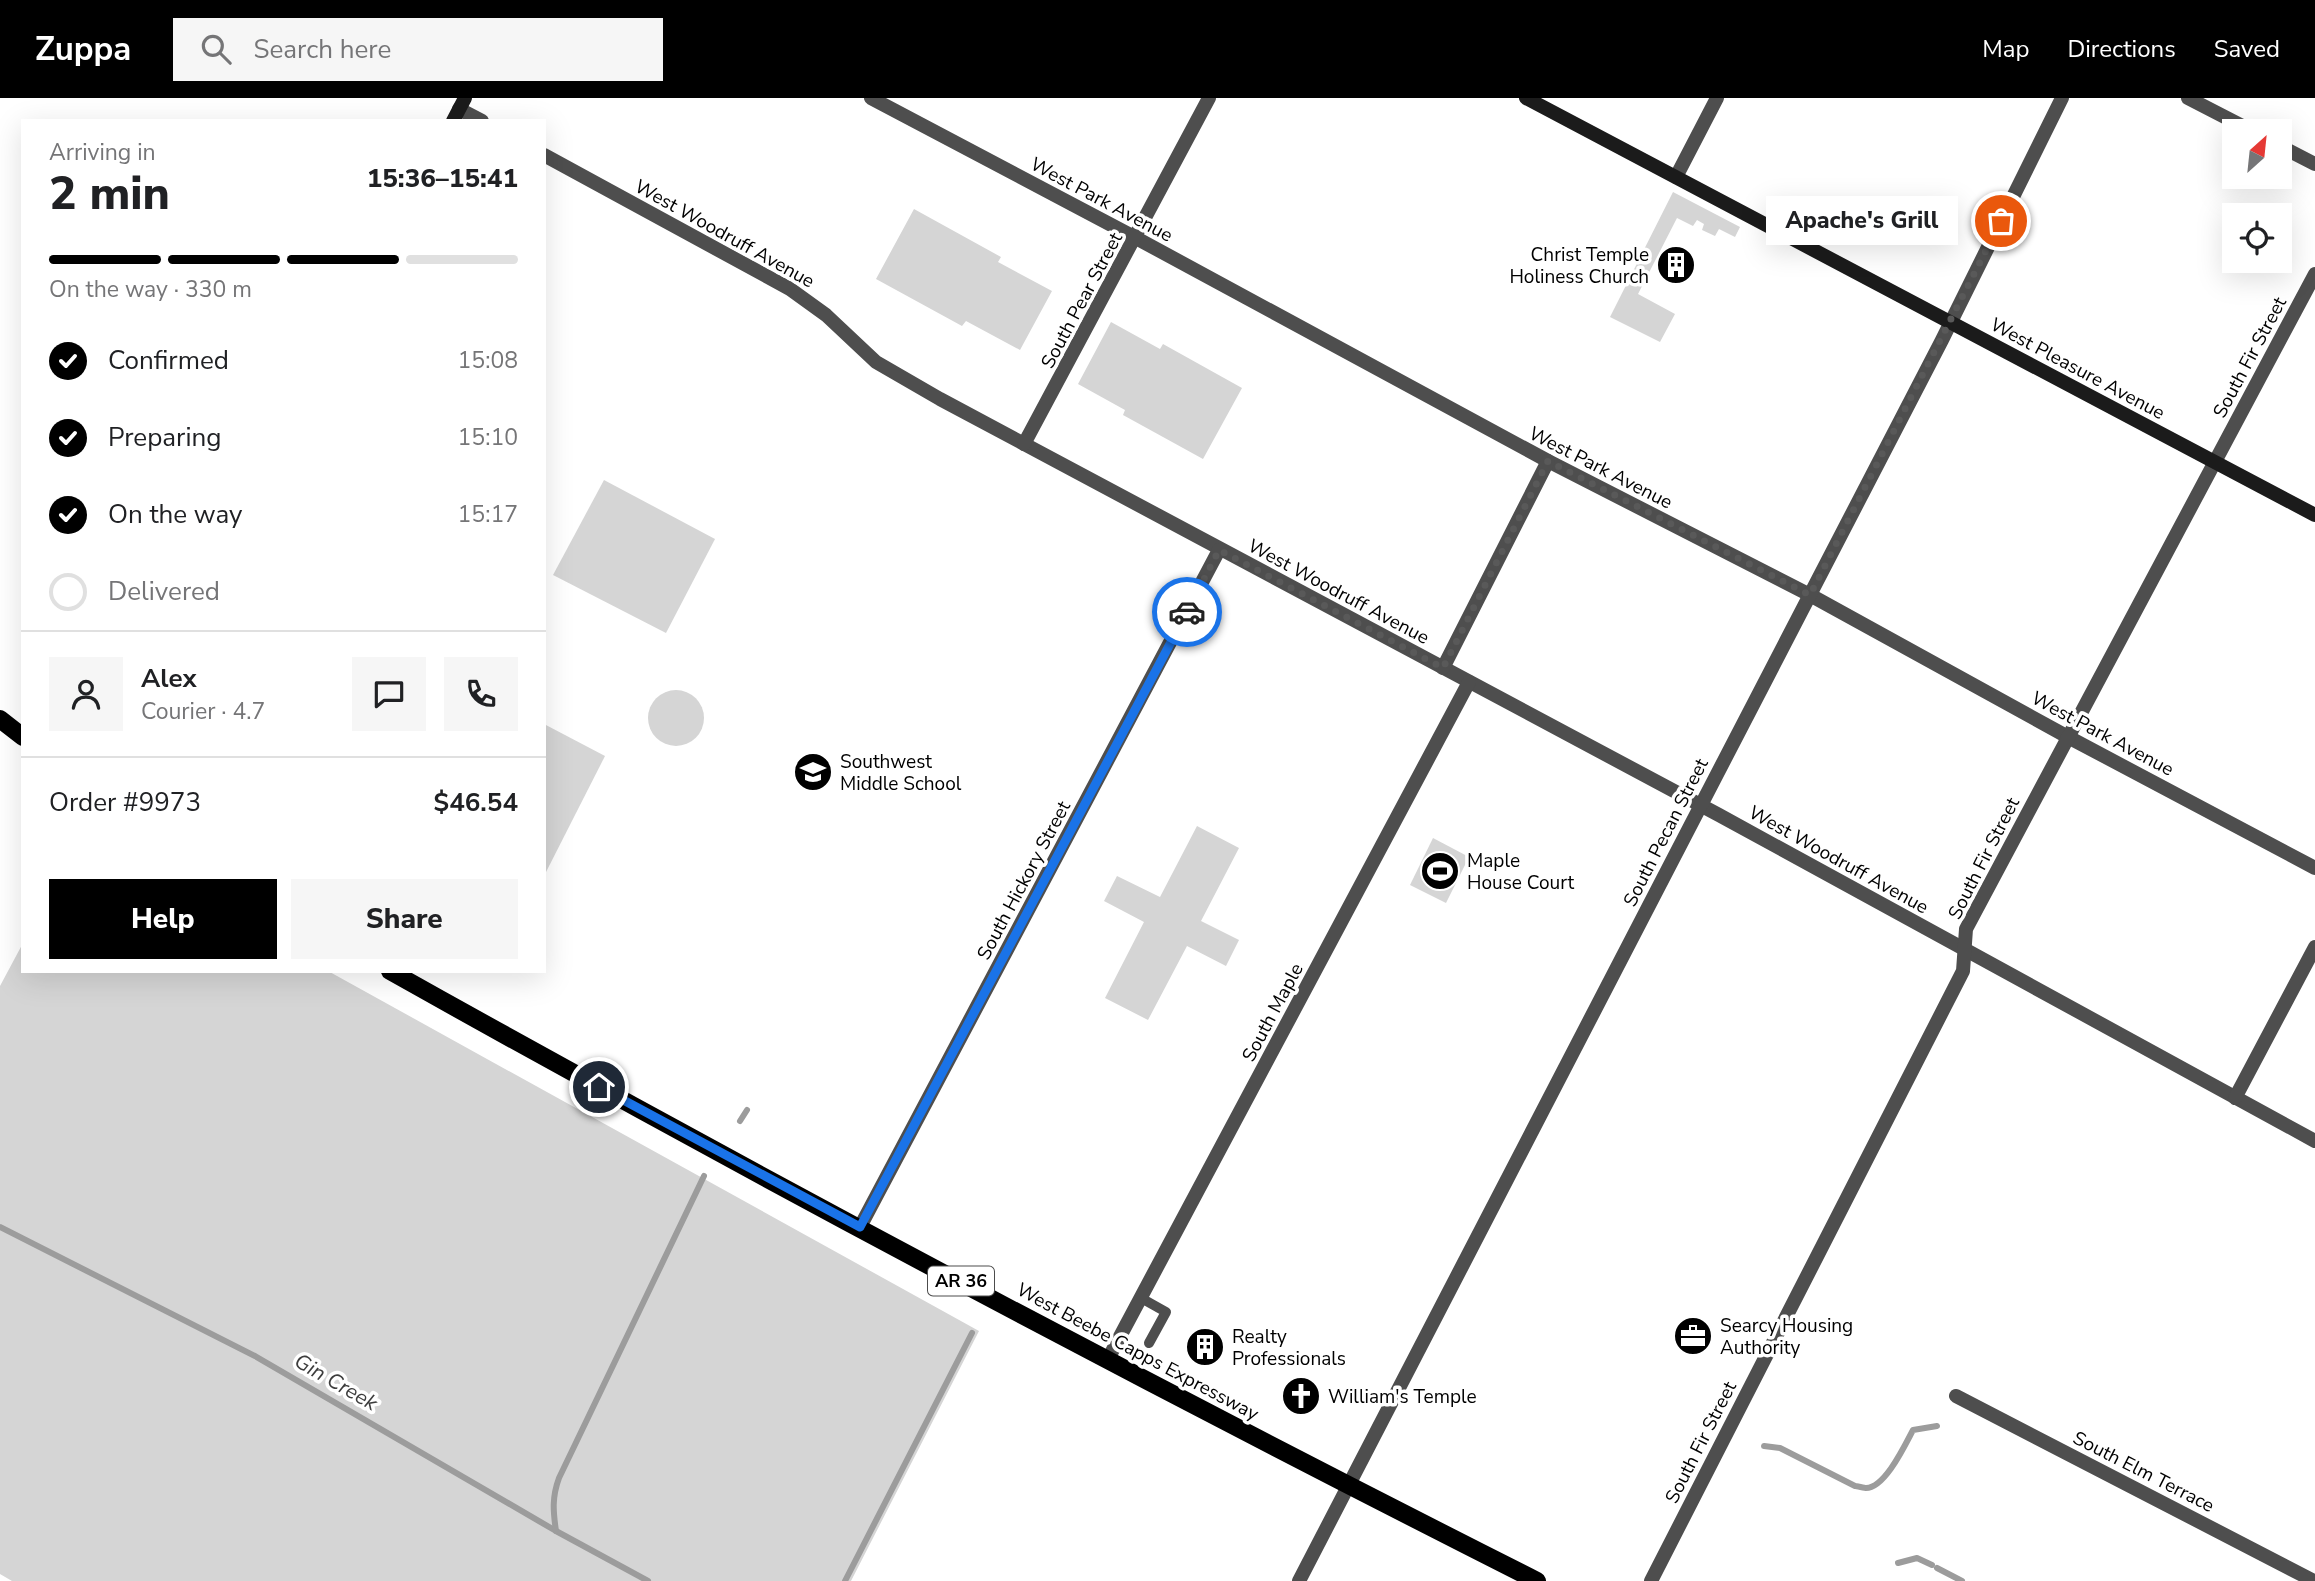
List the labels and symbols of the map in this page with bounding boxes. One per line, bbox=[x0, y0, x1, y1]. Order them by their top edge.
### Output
north arrow bbox=[2222, 119, 2292, 189]
street label: West Park Avenue bbox=[1026, 151, 1177, 248]
street label: West Woodruff Avenue bbox=[630, 174, 819, 294]
pin bbox=[1971, 191, 2031, 251]
callout: Apache's Grill bbox=[1766, 197, 1959, 246]
street label: South Pear Street bbox=[1035, 228, 1129, 373]
place label: Christ Temple Holiness Church bbox=[1509, 242, 1649, 290]
building icon: Christ Temple Holiness Church bbox=[1655, 244, 1697, 286]
street label: South Fir Street bbox=[2207, 292, 2293, 423]
street label: West Pleasure Avenue bbox=[1986, 312, 2169, 426]
street label: West Park Avenue bbox=[1524, 420, 1677, 515]
street label: West Woodruff Avenue bbox=[1243, 533, 1434, 651]
courier bbox=[1152, 577, 1222, 647]
street label: West Park Avenue bbox=[2027, 685, 2178, 782]
place label: Southwest Middle School bbox=[840, 749, 962, 797]
school or university icon: Southwest Middle School bbox=[792, 751, 834, 793]
street label: South Pecan Street bbox=[1617, 754, 1715, 911]
street label: South Fir Street bbox=[1942, 793, 2026, 924]
street label: South Hickory Street bbox=[971, 796, 1077, 965]
street label: West Woodruff Avenue bbox=[1744, 800, 1933, 920]
place label: Maple House Court bbox=[1467, 848, 1574, 896]
sports icon: Maple House Court bbox=[1419, 850, 1461, 892]
street label: South Maple bbox=[1236, 959, 1310, 1066]
pin bbox=[569, 1057, 629, 1117]
road number: AR 36 bbox=[928, 1266, 994, 1296]
street label: West Beebe Capps Expressway bbox=[1012, 1277, 1263, 1427]
place label: Searcy Housing Authority bbox=[1720, 1313, 1853, 1361]
office icon: Searcy Housing Authority bbox=[1672, 1315, 1714, 1357]
place label: Realty Professionals bbox=[1232, 1324, 1346, 1372]
building icon: Realty Professionals bbox=[1184, 1326, 1226, 1368]
water label: Gin Creek bbox=[289, 1347, 383, 1417]
church icon: William's Temple bbox=[1280, 1375, 1322, 1417]
street label: South Fir Street bbox=[1659, 1377, 1743, 1508]
place label: William's Temple bbox=[1328, 1384, 1477, 1410]
street label: South Elm Terrace bbox=[2068, 1425, 2219, 1519]

